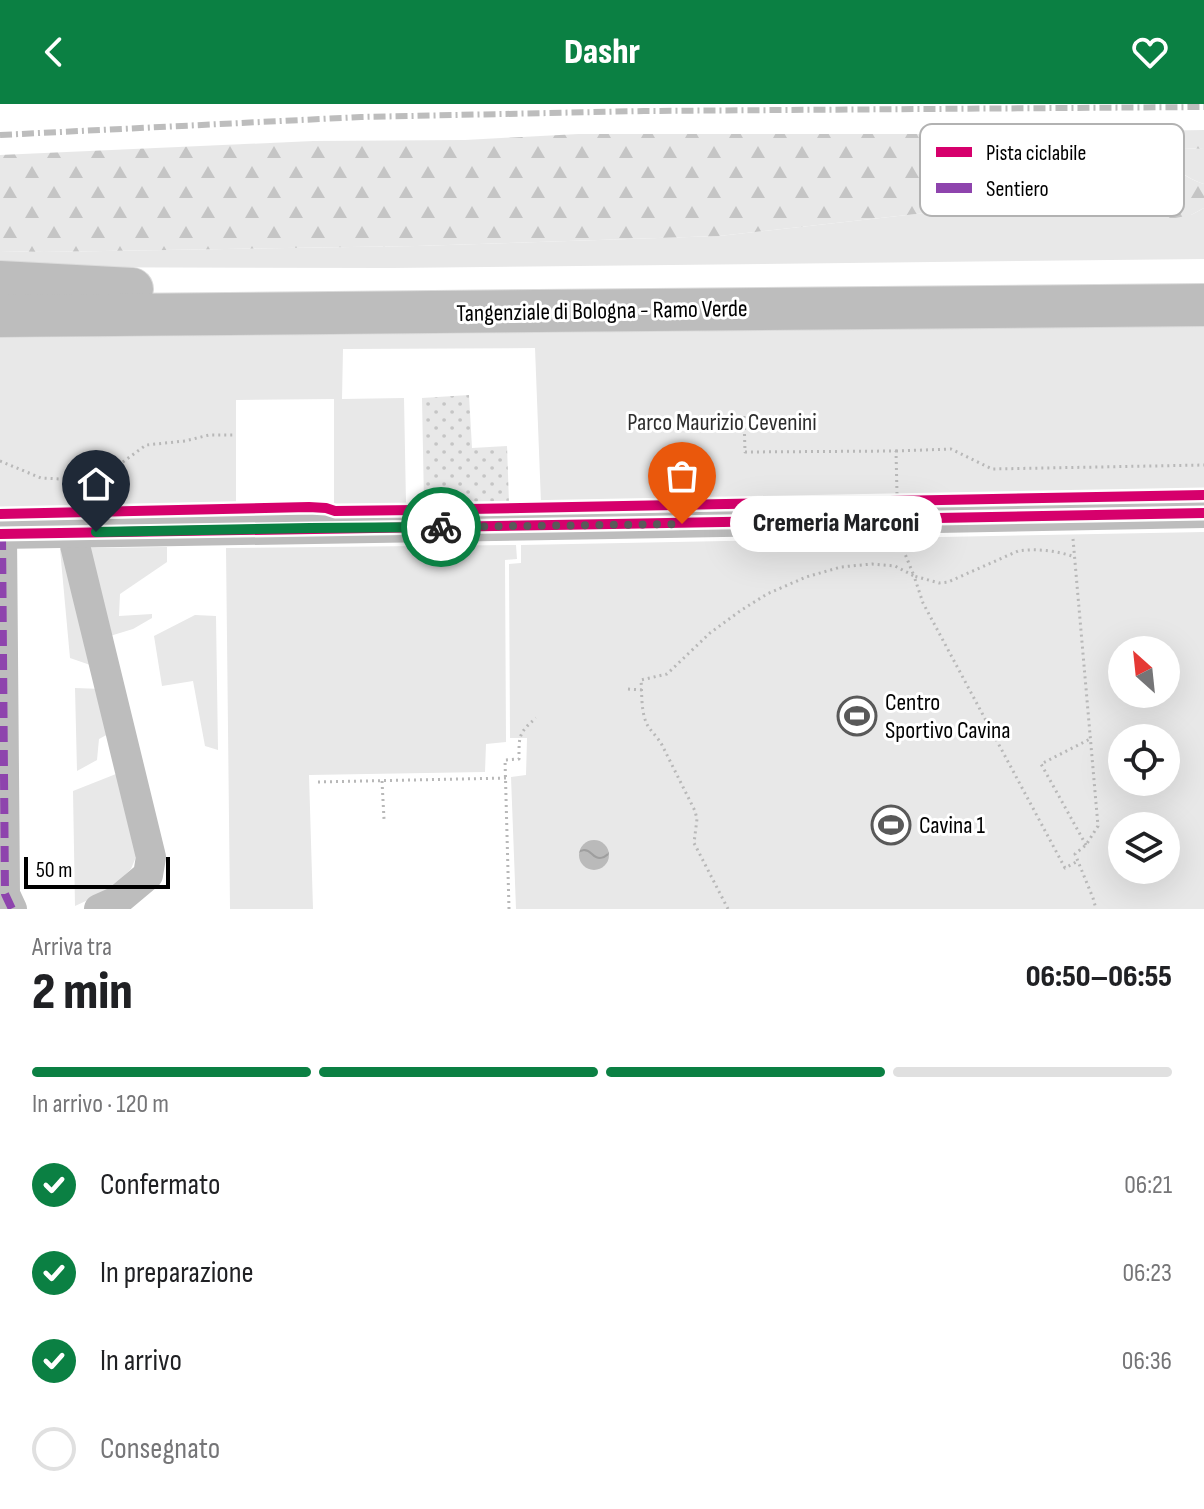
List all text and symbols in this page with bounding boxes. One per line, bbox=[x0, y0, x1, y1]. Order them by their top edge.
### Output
icon: back bbox=[32, 30, 76, 74]
icon: heart bbox=[1128, 30, 1172, 74]
text: Dashr bbox=[564, 31, 640, 74]
legend bbox=[920, 124, 1184, 216]
text: Pista ciclabile bbox=[986, 140, 1086, 167]
text: Sentiero bbox=[986, 176, 1049, 203]
street label: Tangenziale di Bologna - Ramo Verde bbox=[456, 294, 748, 328]
park label: Parco Maurizio Cevenini bbox=[627, 408, 817, 437]
pin bbox=[648, 442, 716, 524]
pin bbox=[62, 450, 130, 532]
icon: bag bbox=[660, 454, 704, 498]
icon: home bbox=[74, 462, 118, 506]
courier bbox=[401, 487, 481, 567]
callout: Cremeria Marconi bbox=[730, 496, 942, 552]
icon: bike bbox=[419, 505, 463, 549]
text: Cremeria Marconi bbox=[753, 508, 919, 539]
north arrow bbox=[1108, 636, 1180, 708]
map controls bbox=[1108, 636, 1180, 884]
place label: Centro Sportivo Cavina bbox=[885, 688, 1011, 745]
sports icon: Centro Sportivo Cavina bbox=[836, 695, 878, 737]
button: locate bbox=[1108, 724, 1180, 796]
sports icon: Cavina 1 bbox=[870, 804, 912, 846]
place label: Cavina 1 bbox=[919, 811, 985, 840]
button: layers bbox=[1108, 812, 1180, 884]
scale bar bbox=[24, 853, 170, 889]
text: 50 m bbox=[36, 857, 72, 884]
text: Arriva tra bbox=[32, 932, 112, 963]
text: 06:50–06:55 bbox=[1026, 959, 1172, 995]
text: 2 min bbox=[32, 961, 133, 1024]
text: In arrivo · 120 m bbox=[32, 1089, 169, 1120]
icon: check bbox=[32, 1163, 76, 1207]
text: Confermato bbox=[100, 1167, 220, 1203]
text: 06:21 bbox=[1124, 1170, 1172, 1201]
icon: check bbox=[32, 1251, 76, 1295]
text: In preparazione bbox=[100, 1255, 254, 1291]
text: 06:23 bbox=[1122, 1258, 1172, 1289]
icon: check bbox=[32, 1339, 76, 1383]
text: In arrivo bbox=[100, 1343, 182, 1379]
text: 06:36 bbox=[1122, 1346, 1172, 1377]
text: Consegnato bbox=[100, 1431, 220, 1467]

